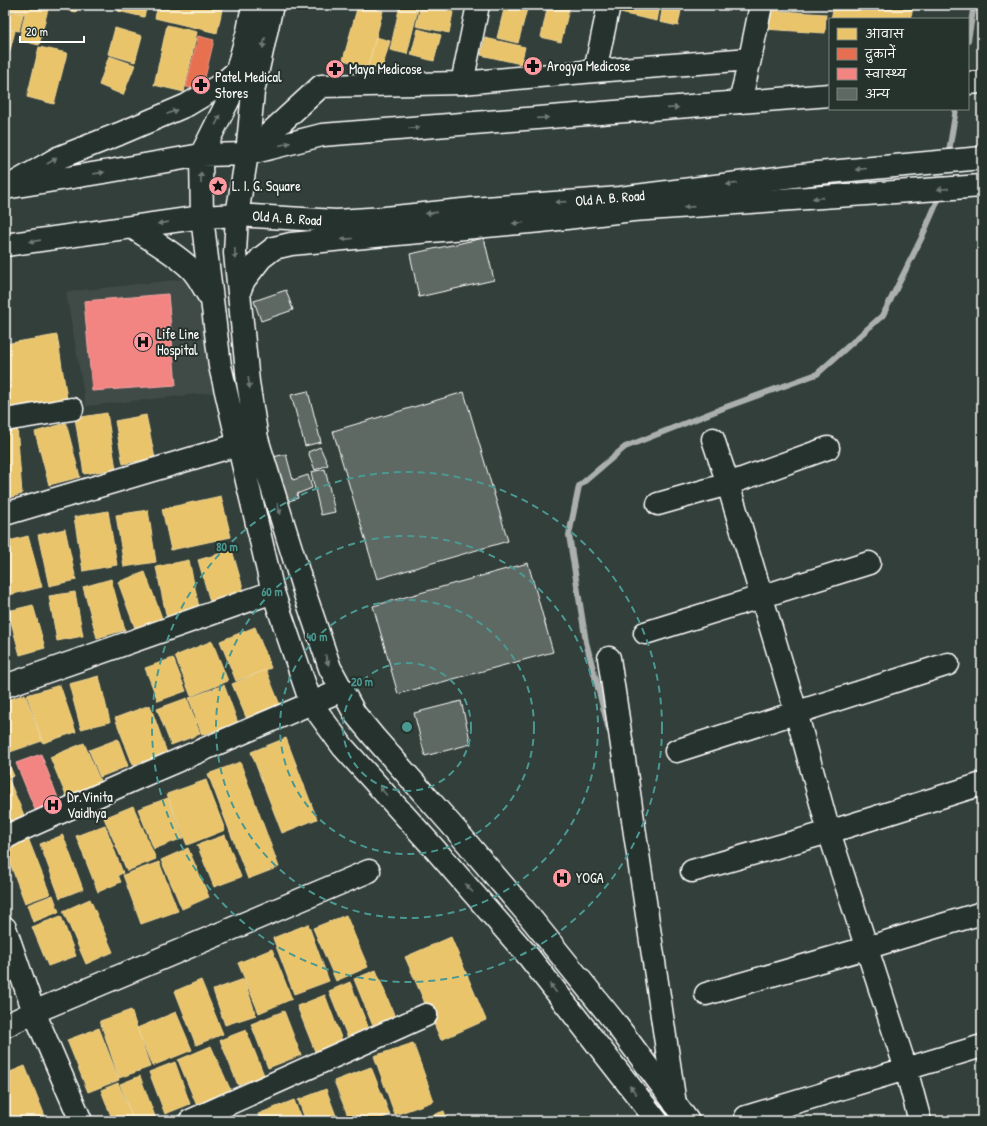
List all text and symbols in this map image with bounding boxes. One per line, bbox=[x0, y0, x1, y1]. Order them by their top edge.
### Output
scale bar bbox=[20, 18, 84, 44]
legend bbox=[829, 18, 969, 110]
text: 20 m bbox=[26, 23, 48, 40]
text: आवास bbox=[865, 25, 905, 42]
one-way arrow bbox=[260, 37, 266, 49]
text: दुकानें bbox=[864, 44, 897, 63]
pharmacy icon: Arogya Medicose bbox=[522, 55, 544, 77]
place label: Arogya Medicose bbox=[547, 56, 631, 76]
pharmacy icon: Maya Medicose bbox=[324, 58, 346, 80]
place label: Maya Medicose bbox=[349, 59, 422, 79]
text: स्वास्थ्य bbox=[864, 65, 908, 82]
place label: Patel Medical Stores bbox=[215, 67, 282, 102]
pharmacy icon: Patel Medical Stores bbox=[190, 74, 212, 96]
text: अन्य bbox=[865, 85, 891, 102]
one-way arrow bbox=[667, 104, 679, 111]
one-way arrow bbox=[167, 109, 178, 115]
one-way arrow bbox=[215, 114, 222, 126]
one-way arrow bbox=[537, 114, 549, 121]
one-way arrow bbox=[408, 124, 420, 131]
one-way arrow bbox=[279, 141, 291, 147]
one-way arrow bbox=[46, 158, 58, 165]
one-way arrow bbox=[855, 165, 867, 172]
one-way arrow bbox=[93, 170, 105, 176]
one-way arrow bbox=[198, 171, 204, 184]
place icon: L. I. G. Square bbox=[207, 175, 229, 197]
place label: L. I. G. Square bbox=[232, 176, 301, 196]
one-way arrow bbox=[726, 180, 738, 187]
street label: Old A. B. Road bbox=[575, 185, 646, 210]
one-way arrow bbox=[937, 185, 949, 192]
one-way arrow bbox=[812, 195, 824, 202]
one-way arrow bbox=[555, 199, 567, 206]
one-way arrow bbox=[683, 203, 695, 210]
street label: Old A. B. Road bbox=[252, 206, 323, 229]
one-way arrow bbox=[425, 210, 437, 216]
one-way arrow bbox=[157, 220, 169, 226]
one-way arrow bbox=[511, 220, 524, 226]
one-way arrow bbox=[341, 236, 353, 242]
one-way arrow bbox=[29, 238, 41, 244]
one-way arrow bbox=[232, 248, 238, 261]
place label: Life Line Hospital bbox=[157, 324, 200, 360]
hospital icon: Life Line Hospital bbox=[132, 331, 154, 353]
one-way arrow bbox=[246, 377, 252, 389]
one-way arrow bbox=[276, 503, 282, 515]
text: 80 m bbox=[216, 538, 238, 555]
text: 60 m bbox=[261, 583, 283, 600]
text: 40 m bbox=[307, 628, 327, 645]
one-way arrow bbox=[324, 654, 330, 666]
text: 20 m bbox=[351, 673, 373, 690]
centre of rings bbox=[400, 720, 414, 734]
one-way arrow bbox=[378, 786, 387, 796]
place label: Dr.Vinita Vaidhya bbox=[67, 787, 113, 823]
hospital icon: Dr.Vinita Vaidhya bbox=[42, 794, 64, 816]
hospital icon: YOGA bbox=[551, 867, 573, 889]
place label: YOGA bbox=[576, 868, 604, 887]
one-way arrow bbox=[465, 884, 474, 893]
one-way arrow bbox=[548, 982, 557, 993]
one-way arrow bbox=[629, 1085, 637, 1096]

